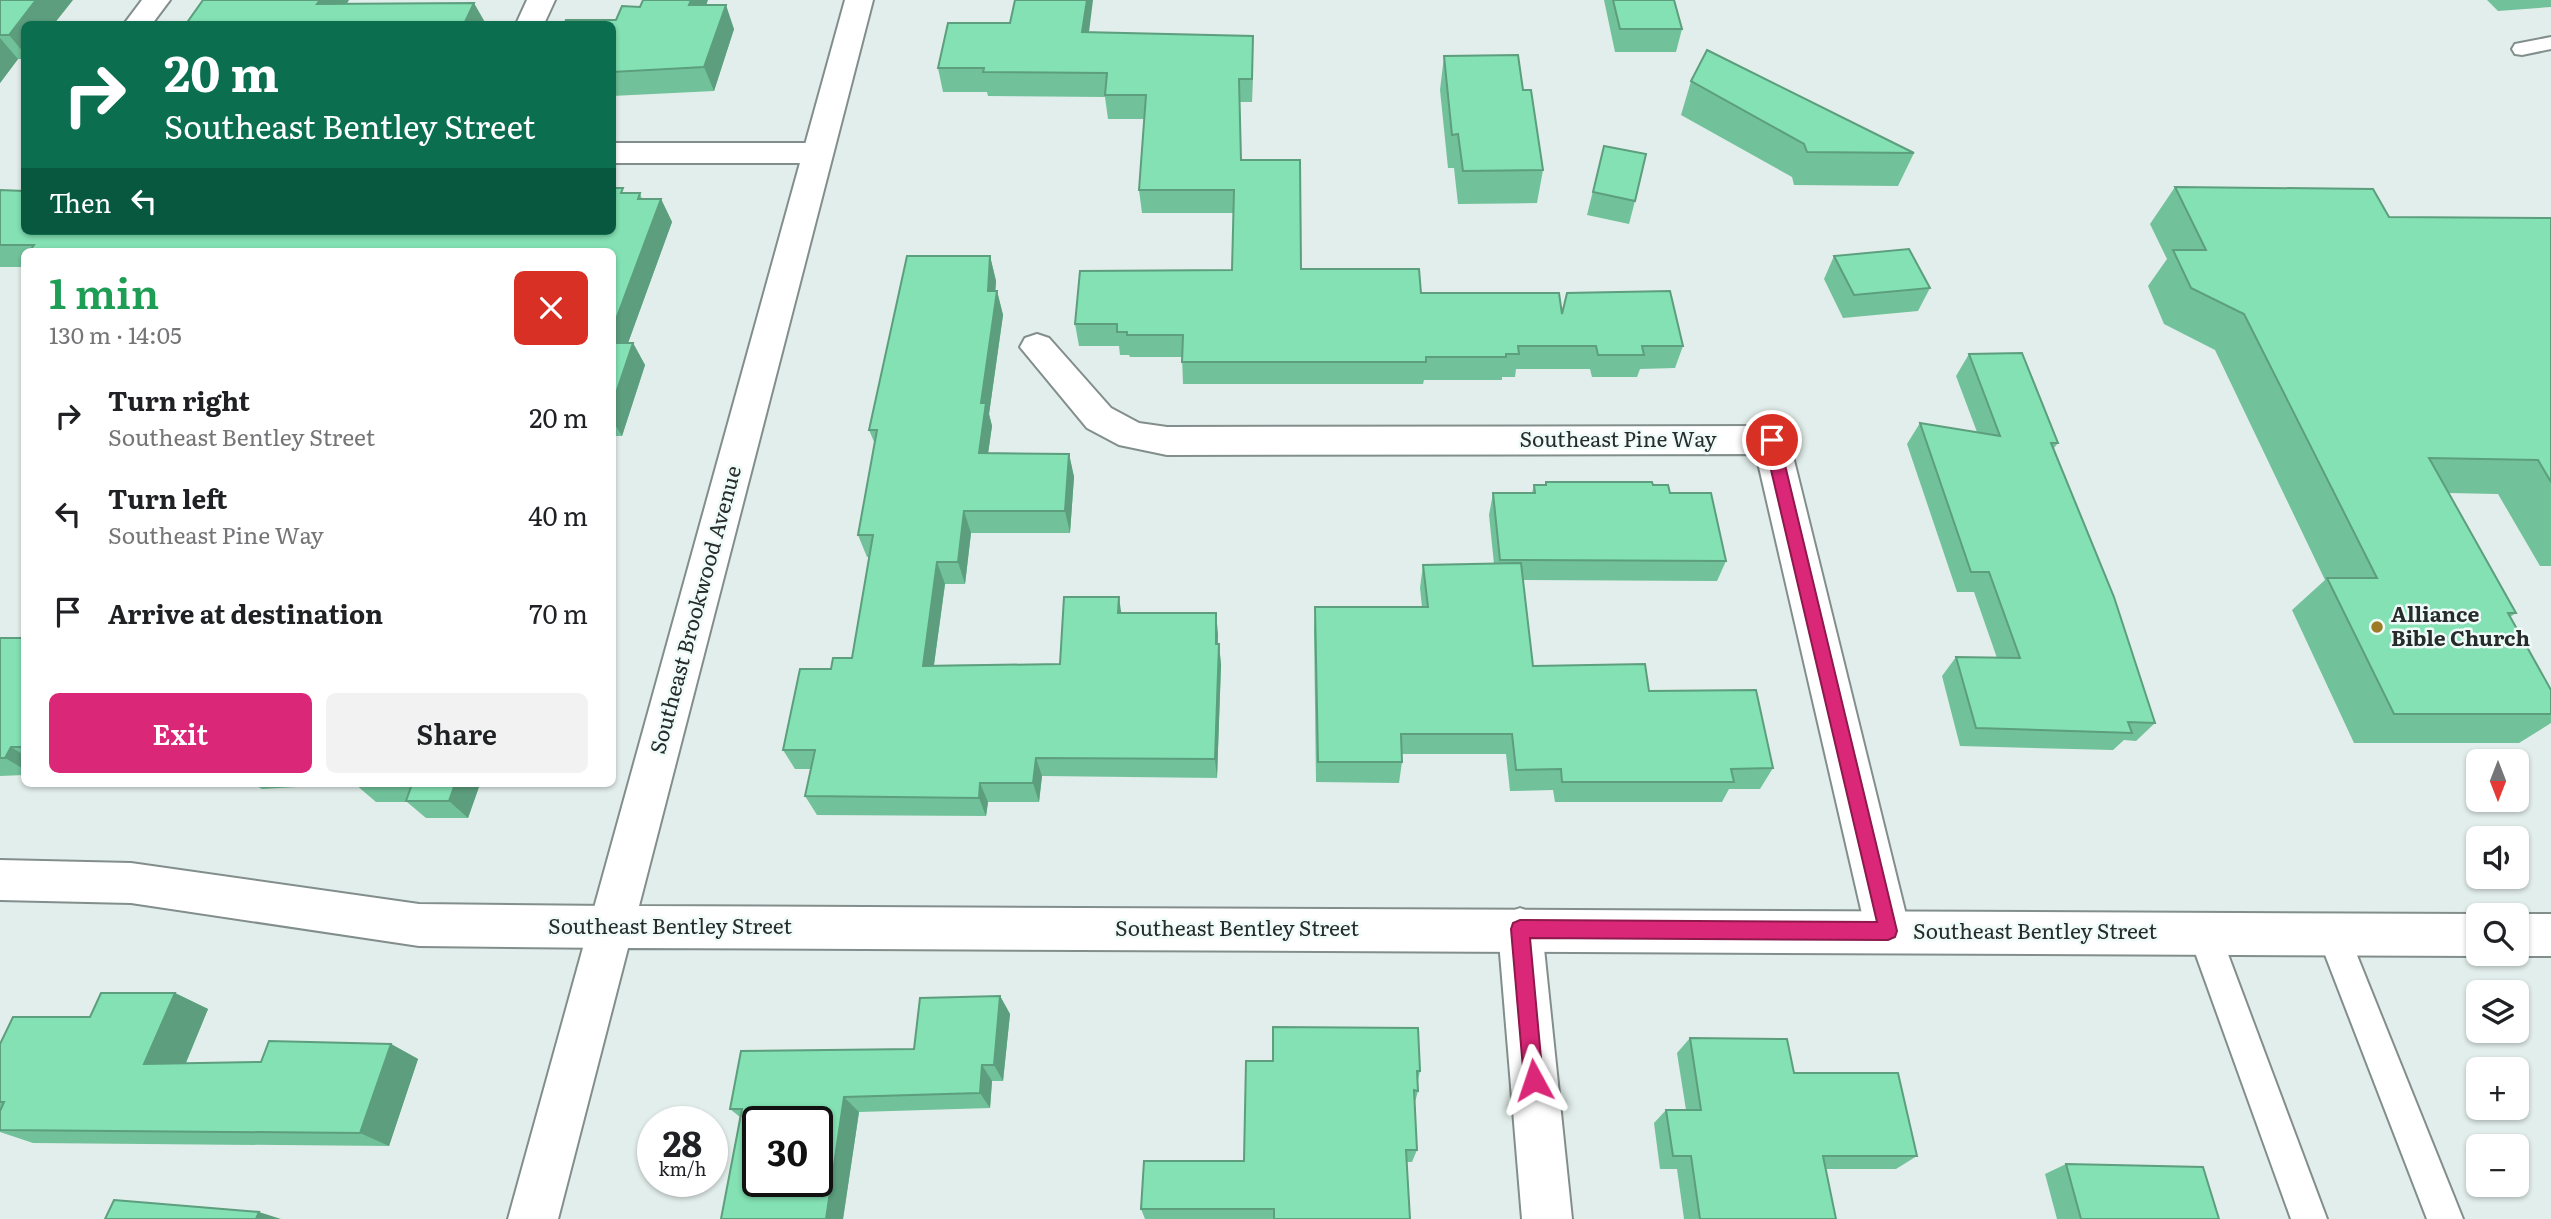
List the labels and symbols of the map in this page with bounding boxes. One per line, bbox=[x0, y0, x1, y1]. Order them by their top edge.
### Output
pin bbox=[1742, 410, 1802, 470]
street label: Southeast Pine Way bbox=[1519, 422, 1717, 453]
street label: Southeast Brookwood Avenue bbox=[640, 462, 747, 757]
place label: Alliance Bible Church bbox=[2391, 597, 2530, 652]
marker: Alliance Bible Church bbox=[2369, 619, 2385, 635]
north arrow bbox=[2466, 749, 2529, 812]
street label: Southeast Bentley Street bbox=[548, 909, 792, 940]
street label: Southeast Bentley Street bbox=[1115, 911, 1359, 942]
street label: Southeast Bentley Street bbox=[1913, 914, 2157, 945]
position arrow bbox=[1497, 1043, 1571, 1117]
speed limit sign: 30 bbox=[742, 1106, 833, 1197]

